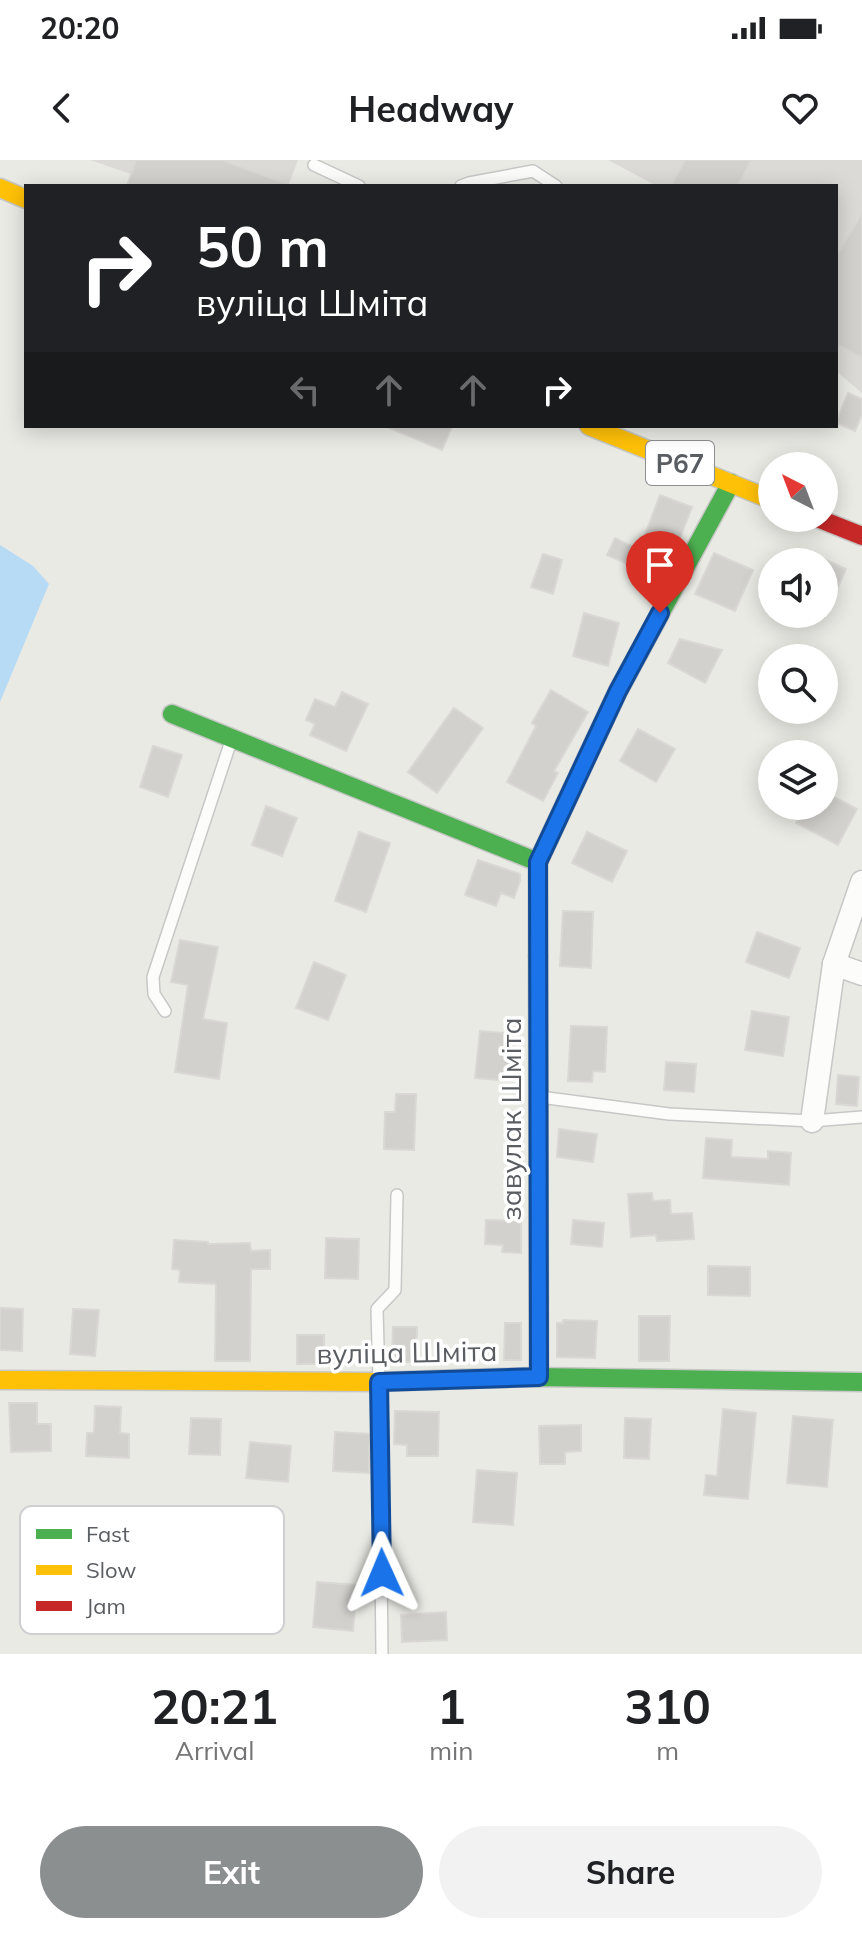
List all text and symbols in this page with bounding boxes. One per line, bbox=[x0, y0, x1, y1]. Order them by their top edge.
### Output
text: 20:20 bbox=[40, 9, 119, 47]
icon: back bbox=[40, 86, 84, 130]
text: Headway bbox=[348, 86, 514, 131]
icon: heart bbox=[778, 86, 822, 130]
text: 50 m bbox=[196, 211, 329, 281]
icon: right bbox=[64, 216, 168, 320]
text: вуліца Шміта bbox=[196, 280, 428, 325]
icon: left bbox=[283, 368, 327, 412]
icon: ahead bbox=[367, 368, 411, 412]
icon: ahead bbox=[451, 368, 495, 412]
icon: right bbox=[535, 368, 579, 412]
road number: Р67 bbox=[646, 441, 714, 485]
north arrow bbox=[758, 452, 838, 532]
map controls bbox=[758, 452, 838, 820]
pin bbox=[626, 531, 694, 613]
icon: arrive bbox=[638, 543, 682, 587]
button: sound bbox=[758, 548, 838, 628]
button: search bbox=[758, 644, 838, 724]
button: layers bbox=[758, 740, 838, 820]
street label: завулак Шміта bbox=[493, 1017, 528, 1221]
street label: вуліца Шміта bbox=[316, 1333, 498, 1371]
legend bbox=[20, 1506, 284, 1634]
text: Fast bbox=[86, 1520, 130, 1548]
position arrow bbox=[340, 1531, 424, 1615]
text: Slow bbox=[86, 1556, 136, 1584]
text: Jam bbox=[86, 1592, 126, 1620]
text: 20:21 bbox=[151, 1676, 278, 1736]
text: 1 bbox=[437, 1676, 466, 1736]
text: 310 bbox=[625, 1676, 711, 1736]
text: Arrival bbox=[175, 1734, 254, 1767]
text: min bbox=[429, 1734, 473, 1767]
text: m bbox=[656, 1734, 679, 1767]
button: Exit bbox=[40, 1826, 423, 1918]
button: Share bbox=[439, 1826, 822, 1918]

